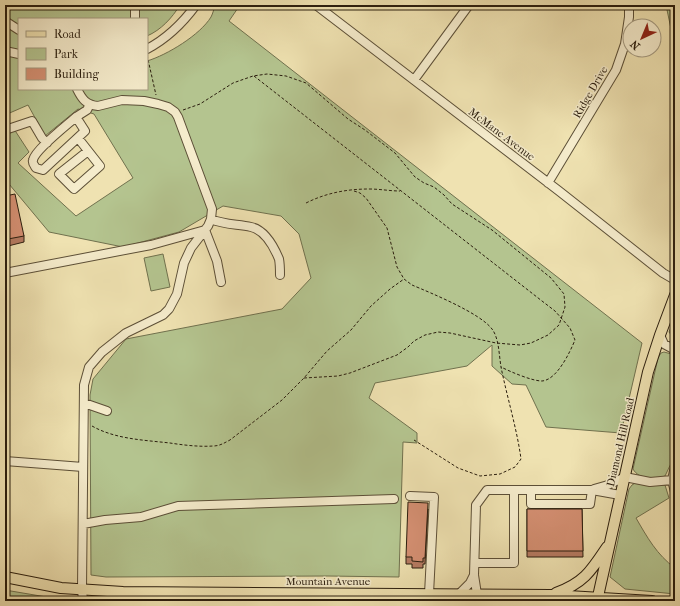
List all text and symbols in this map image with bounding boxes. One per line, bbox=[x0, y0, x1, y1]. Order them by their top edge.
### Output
legend bbox=[18, 18, 148, 90]
north arrow bbox=[622, 18, 662, 58]
text: Road bbox=[54, 27, 81, 41]
text: N bbox=[627, 37, 643, 52]
text: Park bbox=[54, 47, 79, 61]
street label: Ridge Drive bbox=[570, 64, 611, 120]
text: Building bbox=[54, 67, 99, 81]
street label: McMane Avenue bbox=[466, 105, 538, 164]
street label: Diamond Hill Road bbox=[604, 395, 637, 488]
street label: Mountain Avenue bbox=[286, 575, 371, 588]

